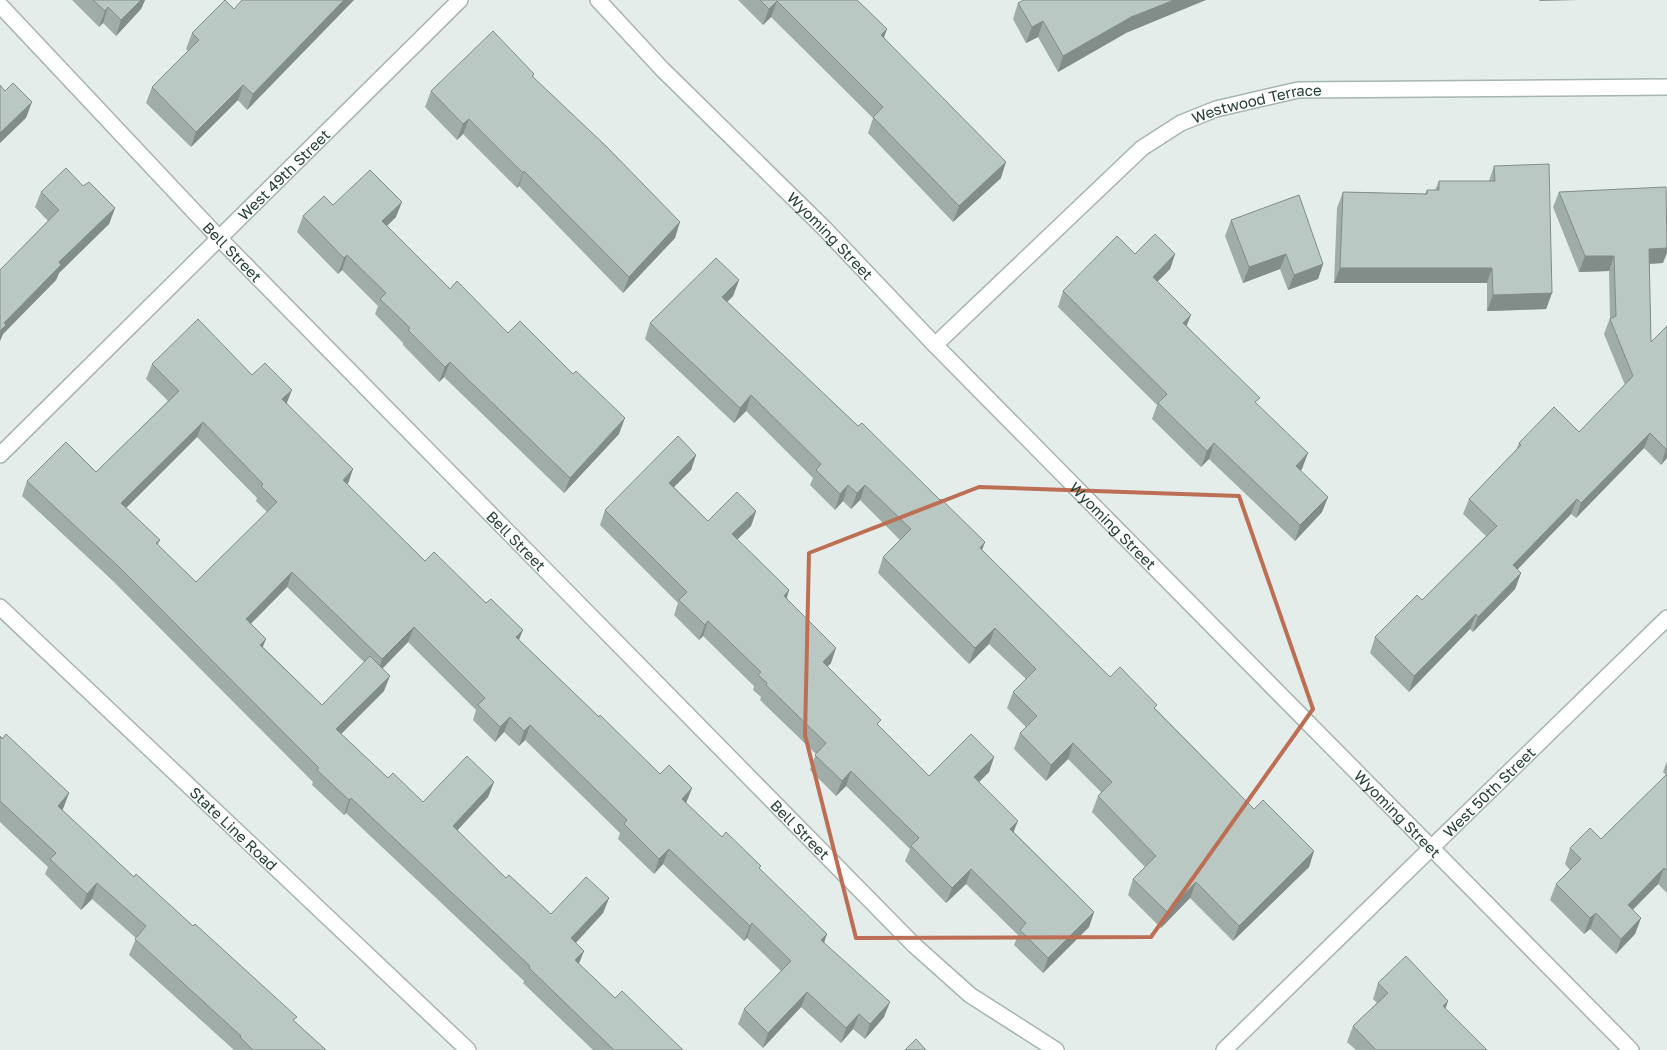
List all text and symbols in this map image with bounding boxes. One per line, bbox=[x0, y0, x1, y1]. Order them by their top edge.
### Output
street label: Westwood Terrace bbox=[1189, 81, 1322, 127]
street label: West 49th Street bbox=[234, 125, 333, 224]
street label: Wyoming Street bbox=[784, 188, 877, 283]
street label: Bell Street bbox=[199, 218, 266, 285]
street label: Wyoming Street bbox=[1066, 478, 1160, 573]
street label: Bell Street bbox=[483, 507, 550, 574]
street label: West 50th Street bbox=[1439, 743, 1539, 841]
street label: Wyoming Street bbox=[1351, 766, 1445, 861]
street label: State Line Road bbox=[187, 783, 281, 874]
street label: Bell Street bbox=[767, 796, 834, 863]

